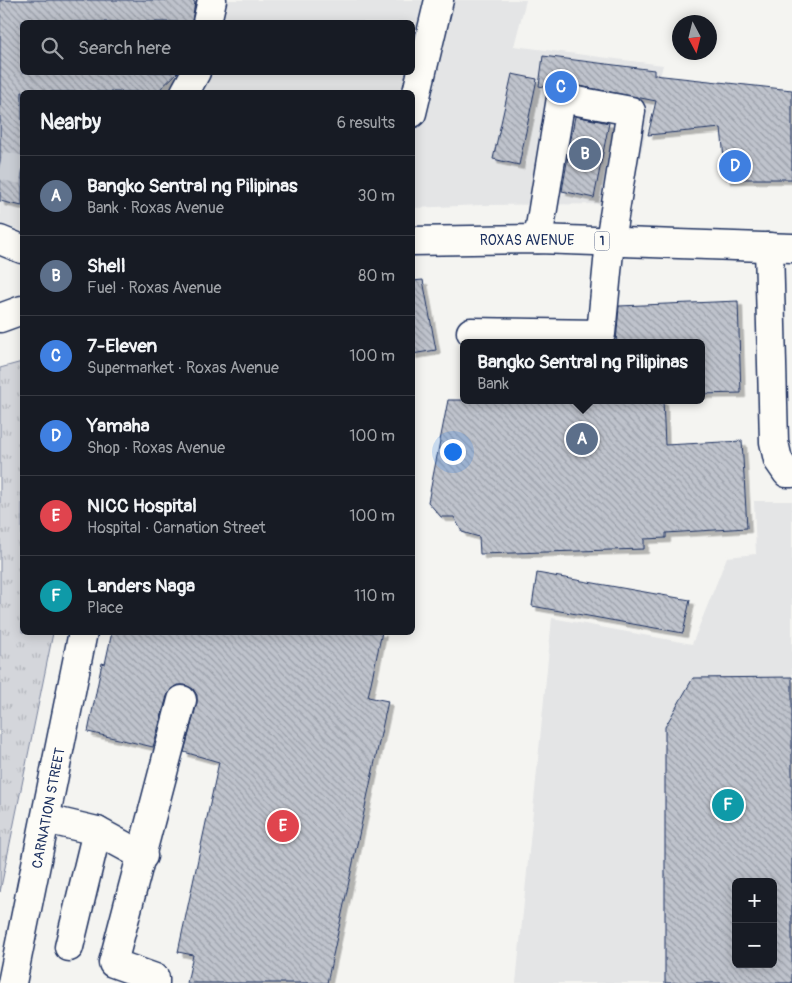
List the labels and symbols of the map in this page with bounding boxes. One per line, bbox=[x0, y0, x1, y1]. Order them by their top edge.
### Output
north arrow bbox=[672, 15, 717, 60]
pin: C bbox=[545, 68, 577, 106]
pin: B bbox=[569, 135, 601, 173]
pin: D bbox=[719, 147, 751, 185]
street label: ROXAS AVENUE bbox=[480, 232, 574, 249]
road number: 1 bbox=[594, 232, 610, 250]
pin: A bbox=[566, 420, 598, 458]
your location bbox=[440, 439, 466, 465]
street label: CARNATION STREET bbox=[28, 746, 69, 870]
pin: F bbox=[712, 786, 744, 824]
pin: E bbox=[267, 807, 299, 845]

